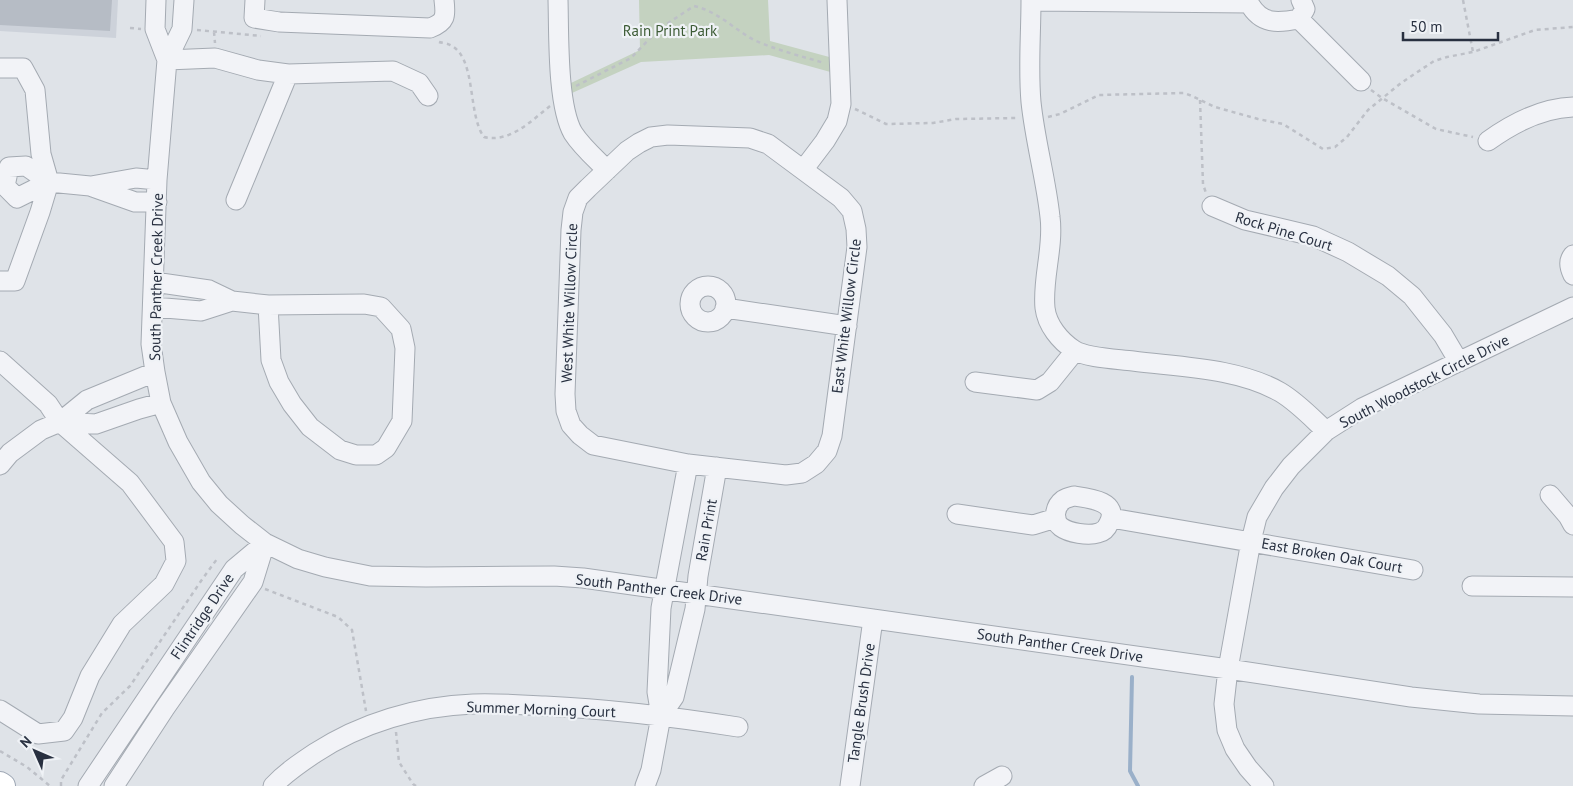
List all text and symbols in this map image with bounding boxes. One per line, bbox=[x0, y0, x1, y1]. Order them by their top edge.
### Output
scale bar bbox=[1403, 10, 1498, 42]
text: 50 m bbox=[1410, 17, 1443, 36]
park label: Rain Print Park bbox=[623, 21, 718, 40]
street label: South Panther Creek Drive bbox=[145, 193, 167, 361]
street label: Rock Pine Court bbox=[1233, 207, 1335, 255]
street label: West White Willow Circle bbox=[557, 223, 581, 383]
street label: East White Willow Circle bbox=[827, 238, 865, 394]
street label: South Woodstock Circle Drive bbox=[1336, 330, 1512, 432]
street label: Rain Print bbox=[691, 497, 721, 563]
street label: East Broken Oak Court bbox=[1260, 533, 1404, 577]
street label: Flintridge Drive bbox=[166, 569, 238, 663]
street label: South Panther Creek Drive bbox=[575, 569, 743, 609]
street label: South Panther Creek Drive bbox=[976, 624, 1144, 666]
street label: Tangle Brush Drive bbox=[843, 642, 879, 764]
street label: Summer Morning Court bbox=[466, 697, 616, 721]
north arrow bbox=[10, 726, 60, 776]
text: N bbox=[16, 732, 35, 751]

